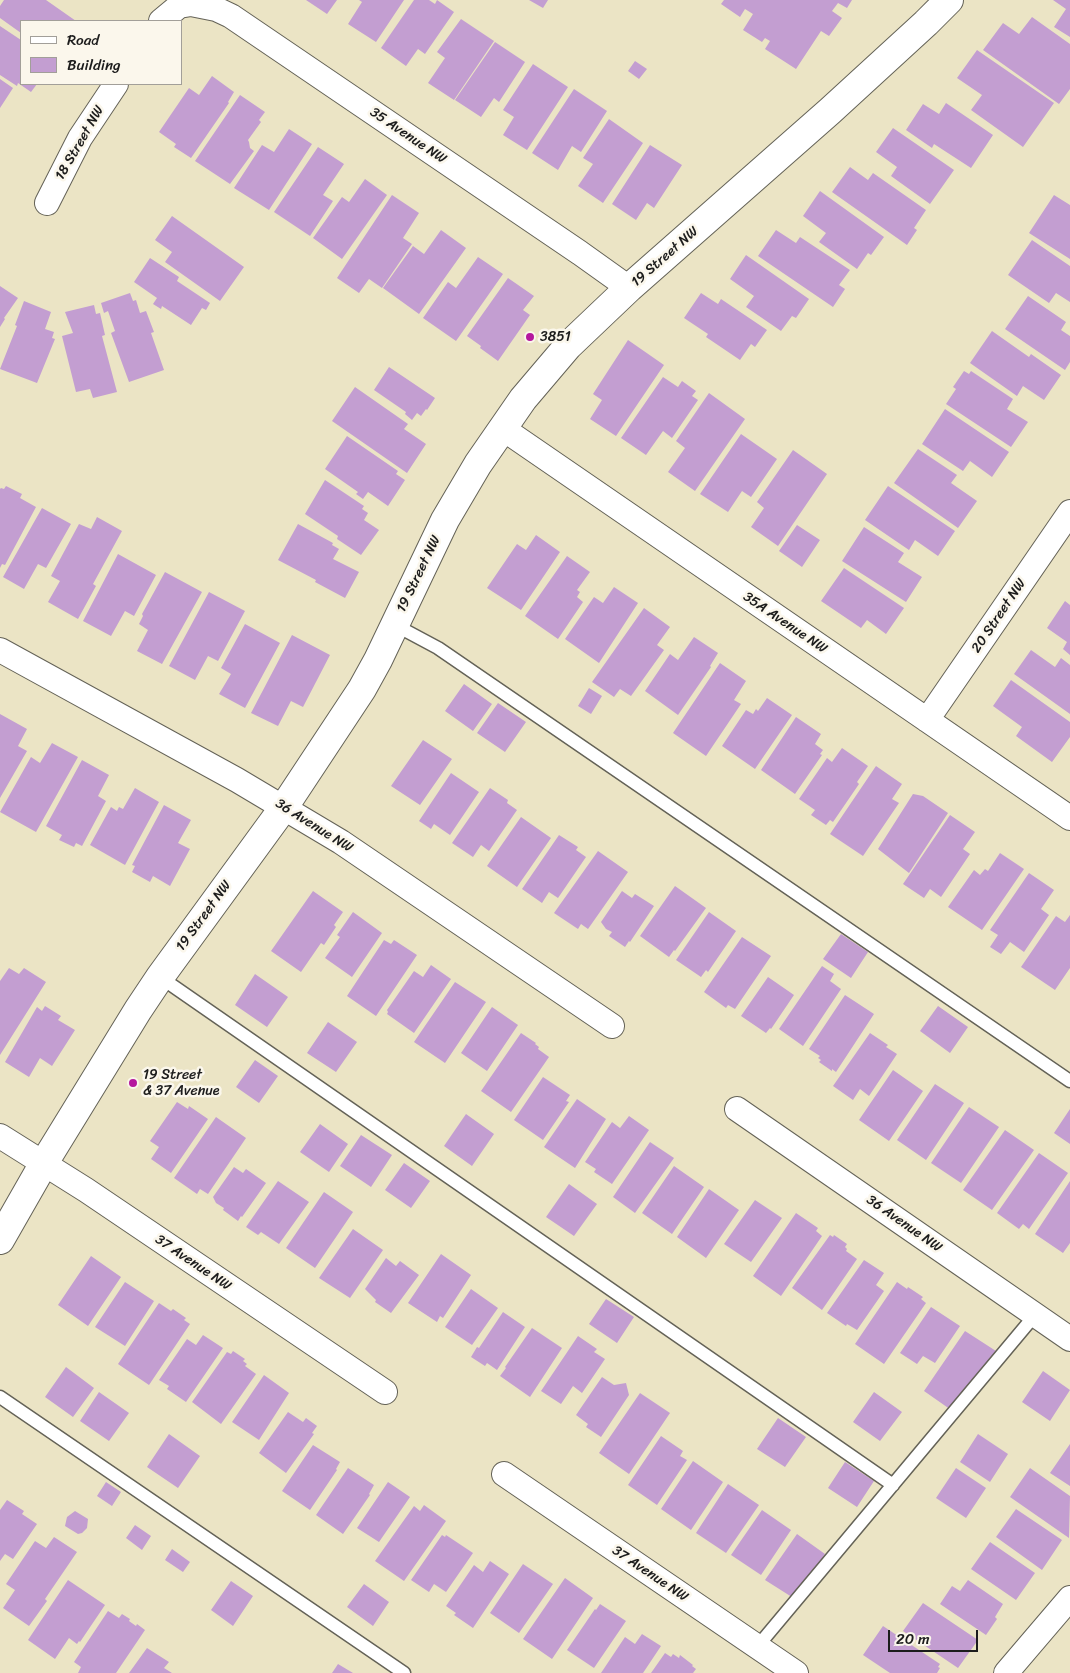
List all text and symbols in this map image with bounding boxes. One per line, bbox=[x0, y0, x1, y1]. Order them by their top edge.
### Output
legend bbox=[20, 20, 182, 85]
text: Road bbox=[67, 27, 99, 53]
text: Building bbox=[67, 52, 121, 78]
street label: 18 Street NW bbox=[52, 103, 108, 183]
street label: 35 Avenue NW bbox=[366, 104, 450, 168]
street label: 19 Street NW bbox=[628, 223, 702, 291]
place label: 3851 bbox=[540, 329, 571, 345]
marker: 3851 bbox=[524, 331, 536, 343]
street label: 19 Street NW bbox=[393, 533, 445, 615]
street label: 20 Street NW bbox=[968, 576, 1030, 656]
street label: 35A Avenue NW bbox=[740, 589, 830, 657]
street label: 36 Avenue NW bbox=[272, 795, 356, 857]
street label: 19 Street NW bbox=[173, 877, 235, 955]
place label: 19 Street & 37 Avenue bbox=[143, 1067, 220, 1100]
marker: 19 Street & 37 Avenue bbox=[127, 1077, 139, 1089]
street label: 36 Avenue NW bbox=[863, 1192, 945, 1256]
street label: 37 Avenue NW bbox=[152, 1231, 234, 1295]
street label: 37 Avenue NW bbox=[609, 1542, 691, 1606]
scale bar bbox=[890, 1620, 980, 1652]
text: 20 m bbox=[896, 1626, 930, 1652]

